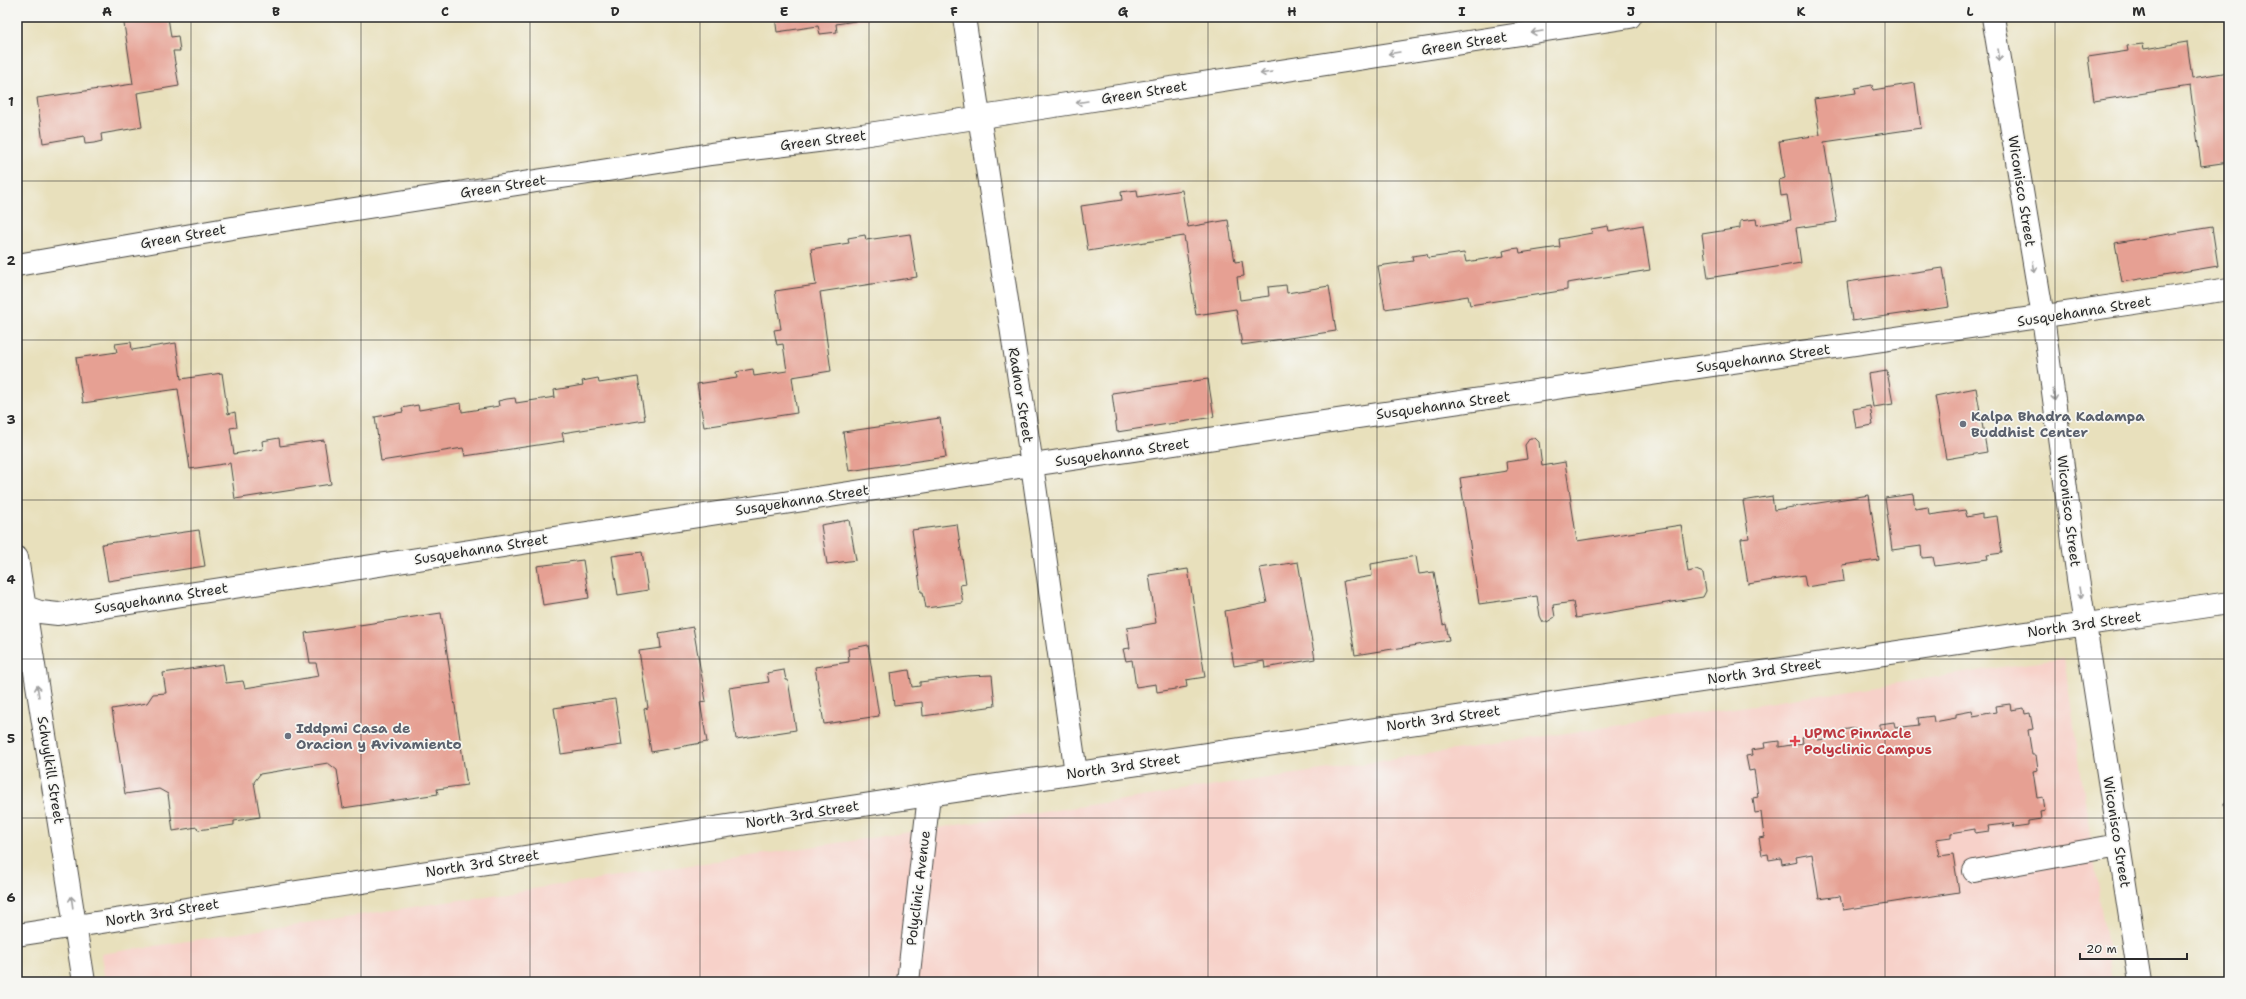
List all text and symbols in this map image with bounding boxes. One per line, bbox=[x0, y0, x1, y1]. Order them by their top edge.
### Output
text: A bbox=[102, 3, 112, 20]
text: B bbox=[272, 3, 280, 20]
text: C bbox=[441, 3, 449, 20]
text: D bbox=[610, 3, 620, 20]
text: E bbox=[780, 3, 789, 20]
text: F bbox=[950, 3, 958, 20]
text: G bbox=[1118, 3, 1129, 20]
text: H bbox=[1287, 3, 1297, 20]
text: I bbox=[1458, 3, 1466, 20]
text: J bbox=[1627, 3, 1635, 20]
text: K bbox=[1797, 3, 1806, 20]
text: L bbox=[1966, 3, 1974, 20]
text: M bbox=[2132, 3, 2146, 20]
street label: Green Street bbox=[1420, 27, 1508, 59]
one-way arrow bbox=[1530, 28, 1543, 36]
one-way arrow bbox=[1388, 49, 1401, 57]
one-way arrow bbox=[1996, 49, 2004, 62]
one-way arrow bbox=[1260, 69, 1273, 77]
street label: Green Street bbox=[1100, 76, 1188, 108]
text: 1 bbox=[8, 93, 14, 110]
one-way arrow bbox=[1076, 98, 1089, 106]
street label: Green Street bbox=[779, 126, 867, 154]
street label: Wiconisco Street bbox=[2004, 134, 2040, 248]
street label: Green Street bbox=[459, 170, 547, 202]
street label: Green Street bbox=[139, 220, 227, 252]
text: 2 bbox=[6, 252, 16, 269]
one-way arrow bbox=[2031, 260, 2039, 273]
street label: Susquehanna Street bbox=[2016, 292, 2152, 330]
street label: Susquehanna Street bbox=[1695, 340, 1831, 376]
street label: Radnor Street bbox=[1005, 346, 1037, 444]
street label: Susquehanna Street bbox=[1375, 387, 1511, 423]
one-way arrow bbox=[2050, 388, 2058, 401]
place label: Kalpa Bhadra Kadampa Buddhist Center bbox=[1971, 407, 2145, 441]
text: 3 bbox=[6, 411, 16, 428]
marker: Kalpa Bhadra Kadampa Buddhist Center bbox=[1958, 419, 1968, 429]
street label: Susquehanna Street bbox=[1054, 434, 1190, 470]
street label: Wiconisco Street bbox=[2053, 454, 2085, 568]
street label: Susquehanna Street bbox=[734, 481, 870, 519]
street label: Susquehanna Street bbox=[413, 530, 549, 568]
text: 4 bbox=[6, 571, 16, 588]
street label: Susquehanna Street bbox=[93, 579, 229, 617]
one-way arrow bbox=[2076, 586, 2084, 599]
street label: North 3rd Street bbox=[2026, 607, 2142, 641]
street label: North 3rd Street bbox=[1706, 654, 1822, 688]
one-way arrow bbox=[34, 685, 42, 698]
street label: North 3rd Street bbox=[1385, 701, 1501, 735]
street label: Schuylkill Street bbox=[34, 715, 68, 825]
place label: Iddpmi Casa de Oracion y Avivamiento bbox=[296, 719, 462, 753]
place label: UPMC Pinnacle Polyclinic Campus bbox=[1804, 724, 1932, 758]
text: 5 bbox=[7, 730, 15, 747]
marker: Iddpmi Casa de Oracion y Avivamiento bbox=[283, 731, 293, 741]
marker: UPMC Pinnacle Polyclinic Campus bbox=[1789, 735, 1801, 747]
street label: North 3rd Street bbox=[1065, 749, 1181, 783]
street label: Wiconisco Street bbox=[2099, 775, 2135, 889]
street label: North 3rd Street bbox=[744, 796, 860, 832]
street label: Polyclinic Avenue bbox=[902, 829, 934, 947]
street label: North 3rd Street bbox=[424, 845, 540, 881]
text: 6 bbox=[6, 889, 16, 906]
street label: North 3rd Street bbox=[104, 894, 220, 930]
one-way arrow bbox=[68, 896, 76, 909]
scale bar bbox=[2080, 935, 2187, 961]
text: 20 m bbox=[2086, 941, 2117, 957]

